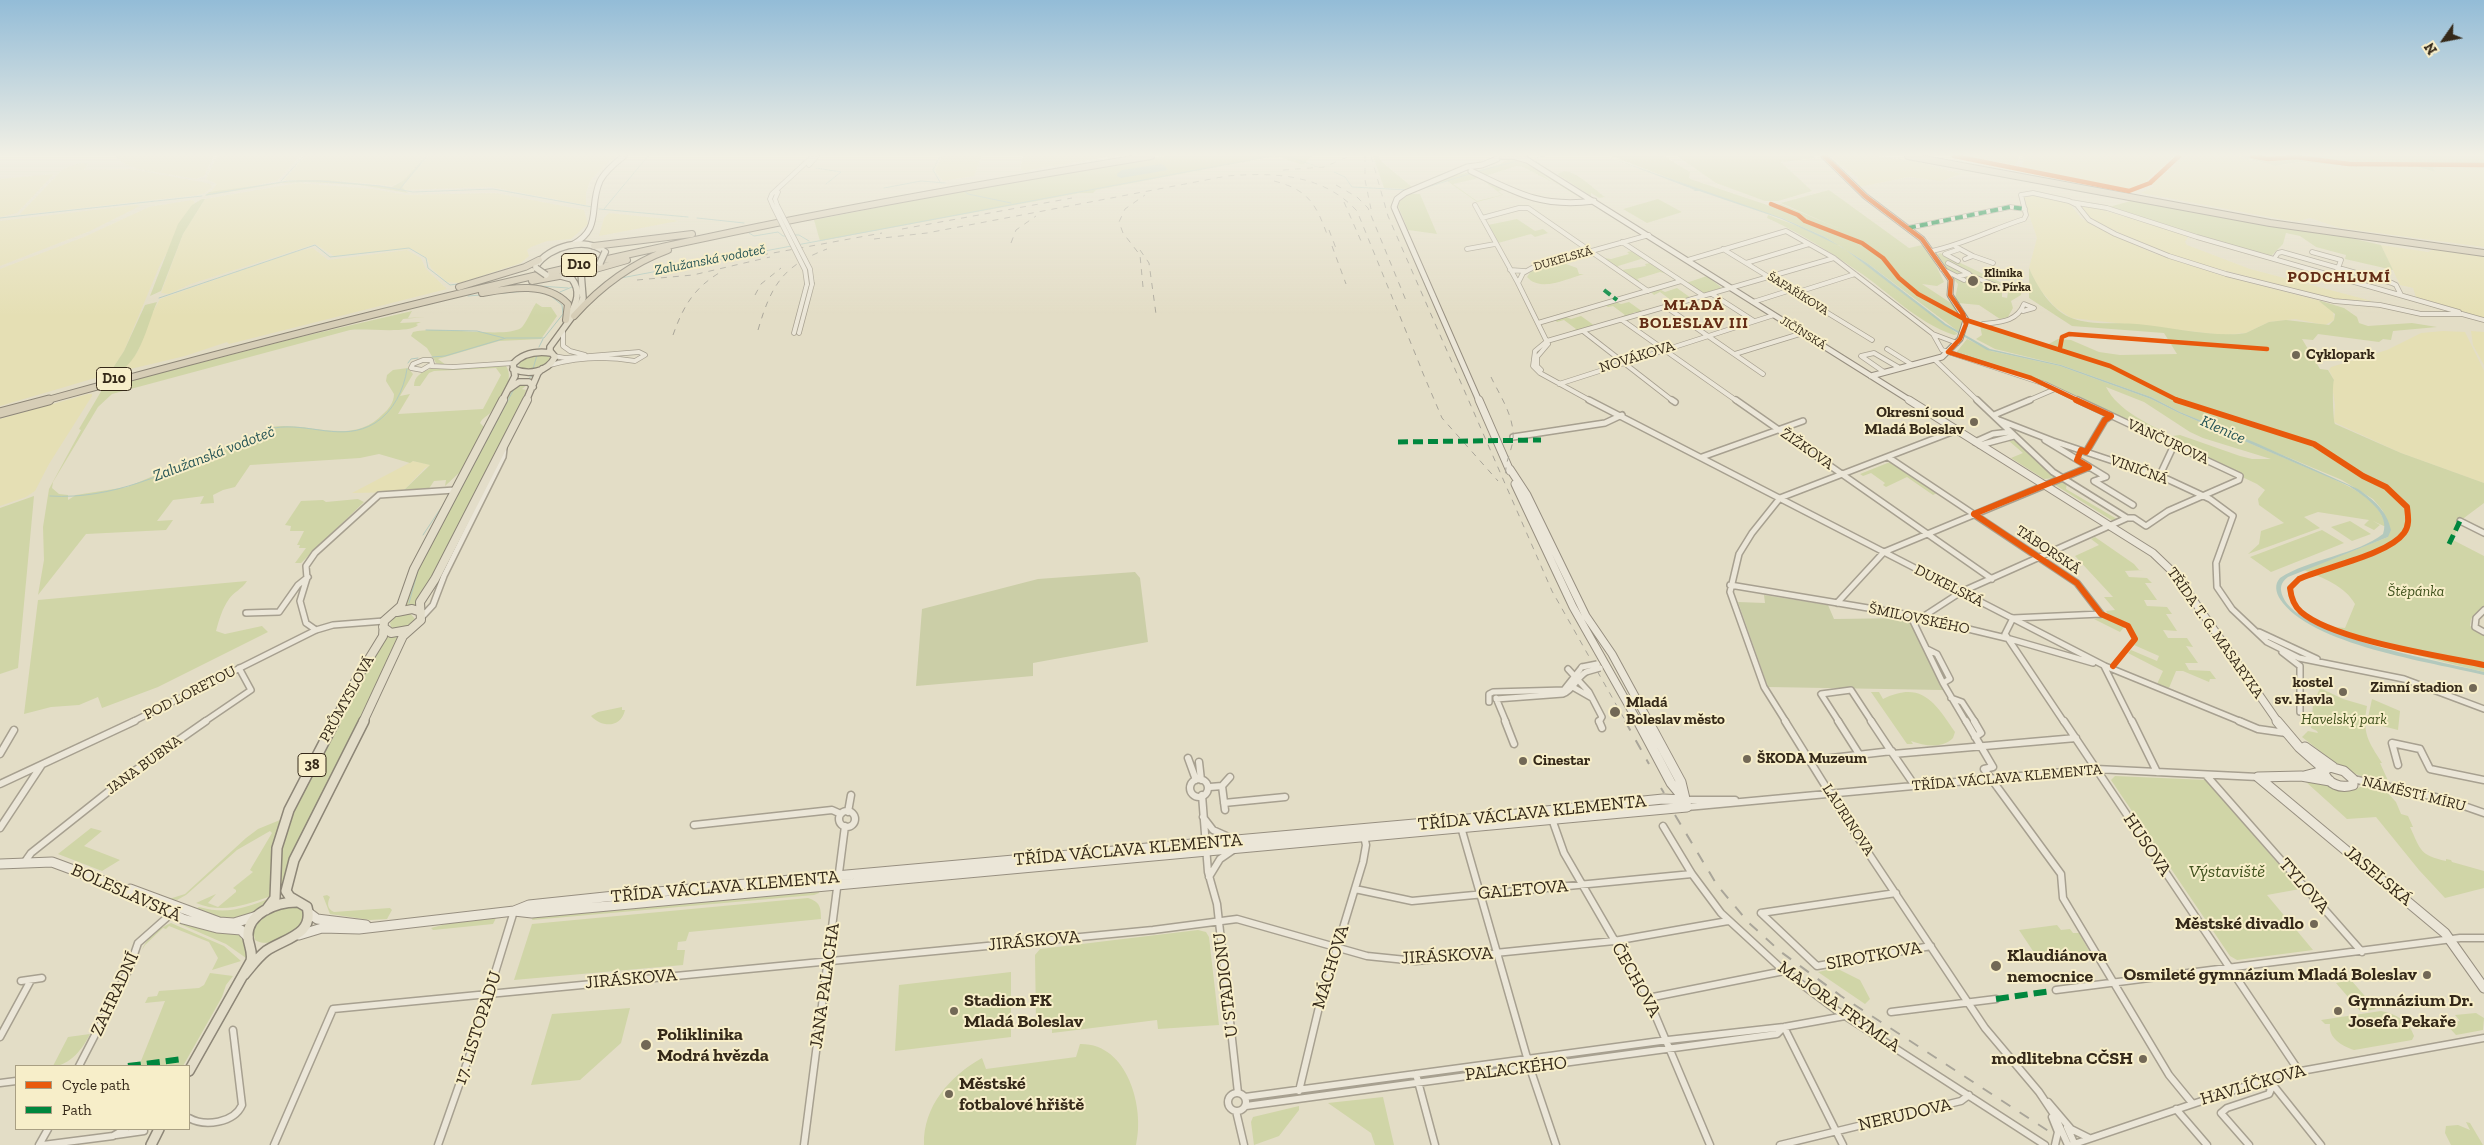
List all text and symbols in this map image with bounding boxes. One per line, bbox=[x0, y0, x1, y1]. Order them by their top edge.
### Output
north arrow bbox=[2419, 15, 2469, 65]
text: N bbox=[2421, 39, 2441, 58]
water label: Zalužanská vodoteč bbox=[653, 241, 767, 279]
street label: DUKELSKÁ bbox=[1532, 244, 1594, 274]
road number: D10 bbox=[562, 254, 596, 276]
place label: Klinika Dr. Pírka bbox=[1984, 267, 2031, 295]
district label: PODCHLUMÍ bbox=[2286, 267, 2392, 287]
street label: ŠAFAŘÍKOVA bbox=[1765, 269, 1831, 319]
marker: Klinika Dr. Pírka bbox=[1966, 274, 1980, 288]
district label: MLADÁ BOLESLAV III bbox=[1638, 295, 1750, 333]
street label: JIČÍNSKÁ bbox=[1777, 313, 1829, 353]
street label: NOVÁKOVA bbox=[1597, 337, 1677, 377]
place label: Cyklopark bbox=[2306, 346, 2375, 364]
marker: Cyklopark bbox=[2290, 349, 2302, 361]
road number: D10 bbox=[96, 368, 132, 390]
place label: Okresní soud Mladá Boleslav bbox=[1865, 404, 1964, 439]
water label: Klenice bbox=[2198, 412, 2248, 448]
street label: VANČUROVA bbox=[2124, 415, 2212, 469]
marker: Okresní soud Mladá Boleslav bbox=[1968, 416, 1980, 428]
water label: Zalužanská vodoteč bbox=[151, 422, 277, 486]
street label: ŽIŽKOVA bbox=[1777, 424, 1837, 474]
street label: VINIČNÁ bbox=[2108, 451, 2170, 489]
street label: TÁBORSKÁ bbox=[2012, 522, 2084, 578]
street label: DUKELSKÁ bbox=[1911, 561, 1987, 611]
street label: TŘÍDA T. G. MASARYKA bbox=[2163, 564, 2267, 702]
park label: Štěpánka bbox=[2388, 583, 2444, 601]
street label: ŠMILOVSKÉHO bbox=[1867, 600, 1971, 638]
street label: PRŮMYSLOVÁ bbox=[316, 653, 378, 745]
street label: POD LORETOU bbox=[141, 662, 239, 724]
place label: kostel sv. Havla bbox=[2275, 674, 2333, 709]
place label: Zimní stadion bbox=[2370, 679, 2463, 697]
marker: Zimní stadion bbox=[2467, 682, 2479, 694]
marker: kostel sv. Havla bbox=[2337, 686, 2349, 698]
place label: Mladá Boleslav město bbox=[1626, 694, 1725, 729]
marker: Mladá Boleslav město bbox=[1608, 705, 1622, 719]
park label: Havelský park bbox=[2301, 711, 2387, 729]
street label: JANA BUBNA bbox=[103, 731, 185, 799]
place label: ŠKODA Muzeum bbox=[1757, 750, 1867, 768]
place label: Cinestar bbox=[1533, 752, 1590, 770]
marker: ŠKODA Muzeum bbox=[1741, 753, 1753, 765]
road number: 38 bbox=[298, 754, 326, 776]
marker: Cinestar bbox=[1517, 755, 1529, 767]
street label: TŘÍDA VÁCLAVA KLEMENTA bbox=[1911, 761, 2103, 795]
street label: NÁMĚSTÍ MÍRU bbox=[2360, 772, 2468, 816]
street label: LAURINOVA bbox=[1818, 781, 1878, 859]
street label: TŘÍDA VÁCLAVA KLEMENTA bbox=[1417, 790, 1647, 836]
street label: HUSOVA bbox=[2118, 810, 2176, 880]
street label: TŘÍDA VÁCLAVA KLEMENTA bbox=[1013, 829, 1243, 871]
street label: JASELSKÁ bbox=[2340, 841, 2416, 911]
street label: TYLOVA bbox=[2274, 854, 2334, 918]
street label: BOLESLAVSKÁ bbox=[68, 859, 184, 927]
park label: Výstaviště bbox=[2189, 861, 2265, 883]
street label: TŘÍDA VÁCLAVA KLEMENTA bbox=[610, 866, 840, 908]
street label: GALETOVA bbox=[1477, 875, 1569, 905]
place label: Městské divadlo bbox=[2175, 913, 2304, 935]
marker: Městské divadlo bbox=[2308, 918, 2320, 930]
street label: JANA PALACHA bbox=[805, 922, 845, 1050]
street label: MÁCHOVA bbox=[1308, 922, 1354, 1012]
street label: JIRÁSKOVA bbox=[987, 926, 1081, 956]
street label: U STADIONU bbox=[1209, 931, 1243, 1039]
street label: SIROTKOVA bbox=[1825, 937, 1923, 975]
street label: ČECHOVA bbox=[1607, 939, 1665, 1021]
street label: JIRÁSKOVA bbox=[1400, 943, 1494, 969]
place label: Klaudiánova nemocnice bbox=[2007, 945, 2107, 988]
street label: ZAHRADNÍ bbox=[86, 949, 144, 1039]
street label: MAJORA FRYMLA bbox=[1774, 957, 1904, 1057]
marker: Klaudiánova nemocnice bbox=[1989, 959, 2003, 973]
street label: JIRÁSKOVA bbox=[584, 964, 678, 994]
place label: Osmileté gymnázium Mladá Boleslav bbox=[2124, 964, 2417, 986]
street label: 17. LISTOPADU bbox=[450, 969, 506, 1087]
marker: Osmileté gymnázium Mladá Boleslav bbox=[2421, 969, 2433, 981]
place label: Stadion FK Mladá Boleslav bbox=[964, 990, 1083, 1032]
place label: Gymnázium Dr. Josefa Pekaře bbox=[2348, 990, 2473, 1032]
marker: Stadion FK Mladá Boleslav bbox=[948, 1005, 960, 1017]
marker: Gymnázium Dr. Josefa Pekaře bbox=[2332, 1005, 2344, 1017]
place label: Poliklinika Modrá hvězda bbox=[657, 1024, 769, 1066]
marker: Poliklinika Modrá hvězda bbox=[639, 1038, 653, 1052]
place label: modlitebna CČSH bbox=[1991, 1048, 2133, 1070]
street label: PALACKÉHO bbox=[1464, 1052, 1568, 1086]
marker: modlitebna CČSH bbox=[2137, 1053, 2149, 1065]
street label: HAVLÍČKOVA bbox=[2198, 1060, 2308, 1110]
legend bbox=[15, 1065, 190, 1130]
place label: Městské fotbalové hřiště bbox=[959, 1073, 1084, 1116]
text: Cycle path bbox=[62, 1076, 130, 1094]
marker: Městské fotbalové hřiště bbox=[943, 1088, 955, 1100]
street label: NERUDOVA bbox=[1856, 1094, 1954, 1136]
text: Path bbox=[62, 1101, 92, 1119]

